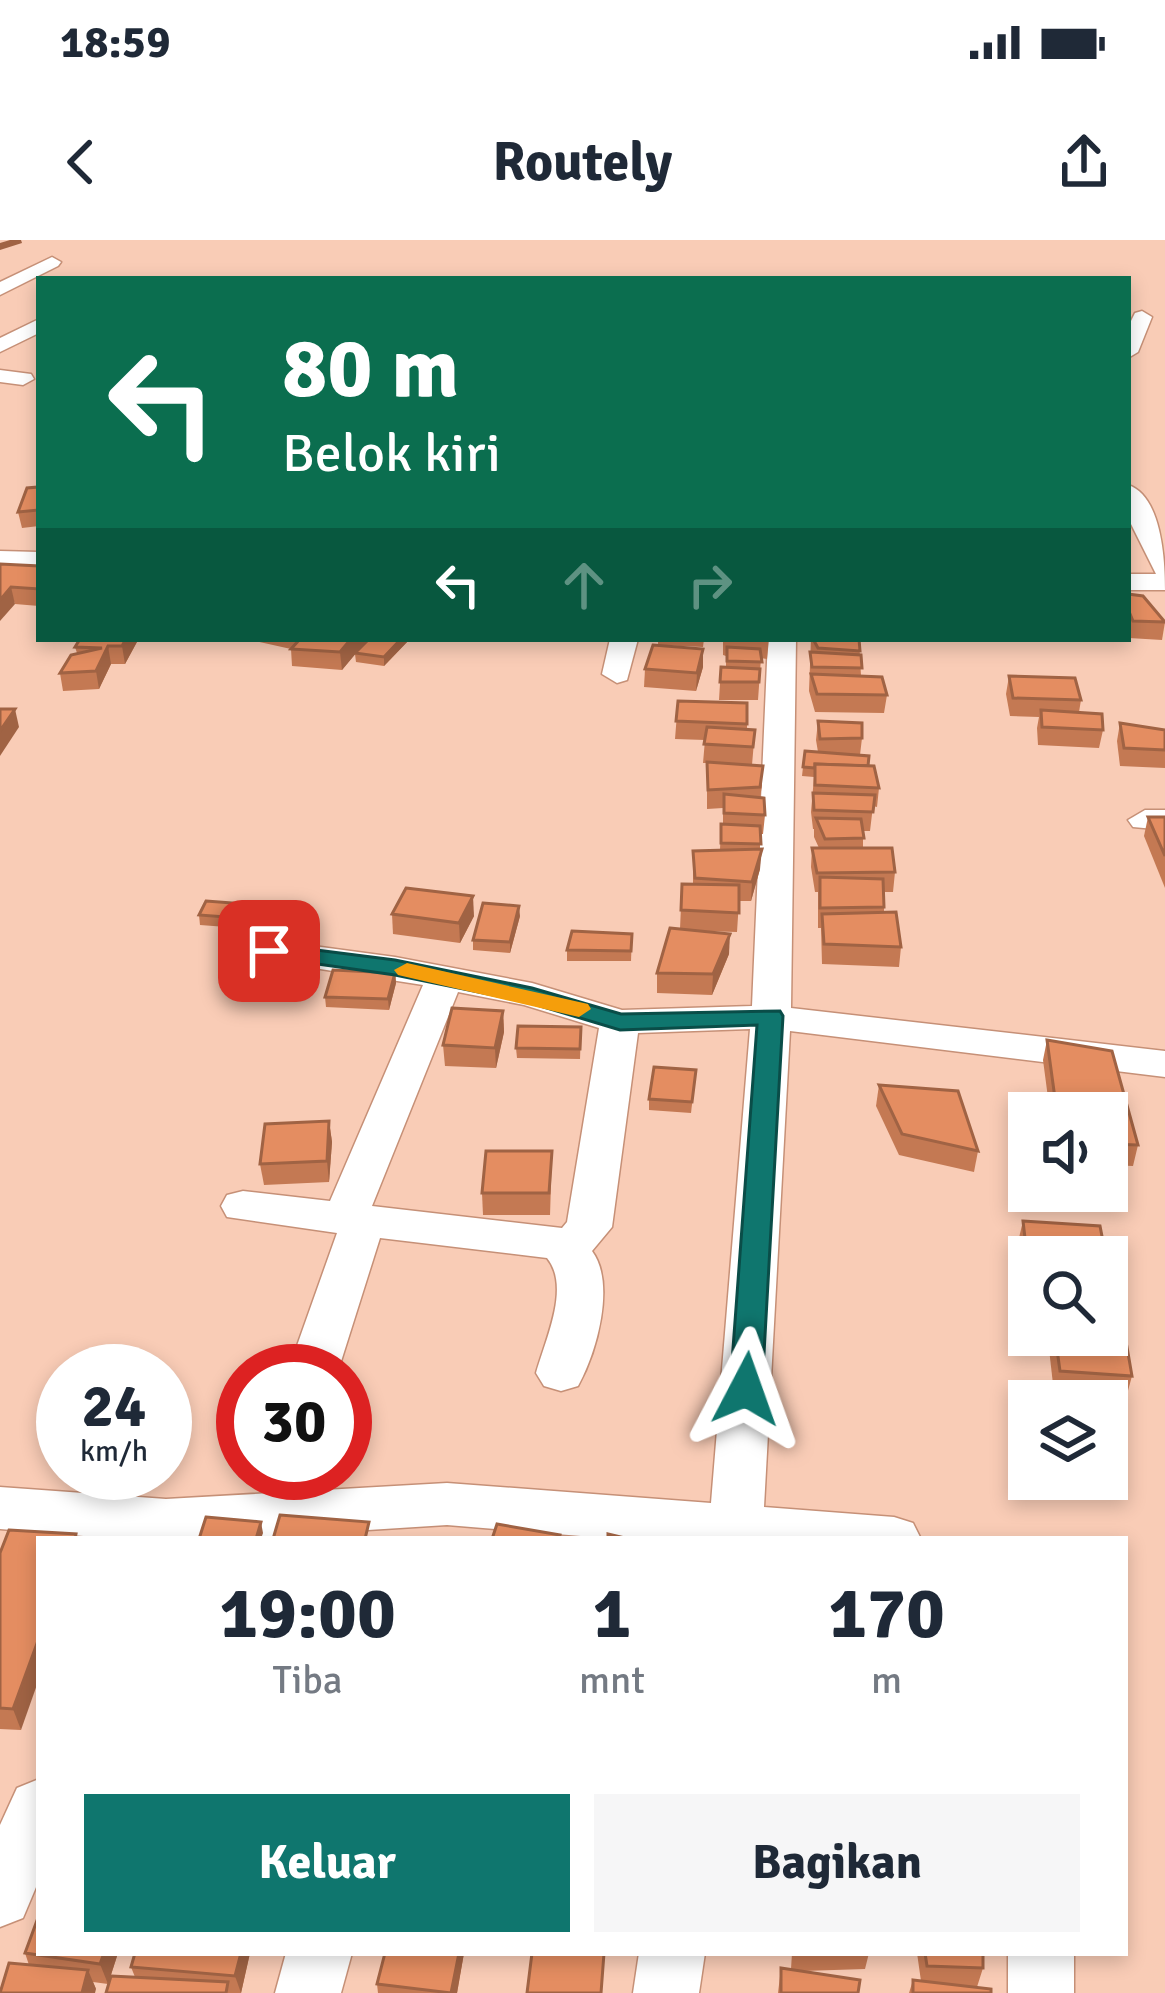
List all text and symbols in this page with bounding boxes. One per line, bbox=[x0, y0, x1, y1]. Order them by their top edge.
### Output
text: 18:59 bbox=[60, 15, 170, 70]
icon: back bbox=[48, 129, 114, 195]
text: Routely bbox=[493, 129, 672, 196]
icon: share bbox=[1051, 129, 1117, 195]
text: 80 m bbox=[282, 317, 459, 421]
icon: left bbox=[84, 324, 240, 480]
text: Belok kiri bbox=[282, 420, 501, 487]
icon: left bbox=[425, 552, 491, 618]
icon: ahead bbox=[551, 552, 617, 618]
icon: right bbox=[677, 552, 743, 618]
pin bbox=[218, 900, 320, 1002]
icon: arrive bbox=[236, 918, 302, 984]
map controls bbox=[1008, 1092, 1128, 1500]
button: sound bbox=[1008, 1092, 1128, 1212]
button: search bbox=[1008, 1236, 1128, 1356]
position arrow bbox=[683, 1326, 809, 1452]
speed limit sign: 30 bbox=[216, 1344, 372, 1500]
text: 24 bbox=[82, 1370, 146, 1444]
button: layers bbox=[1008, 1380, 1128, 1500]
text: km/h bbox=[80, 1433, 148, 1470]
text: 19:00 bbox=[219, 1569, 396, 1658]
text: 1 bbox=[593, 1569, 631, 1658]
text: 170 bbox=[828, 1569, 945, 1658]
text: Tiba bbox=[272, 1656, 343, 1704]
text: mnt bbox=[579, 1656, 645, 1704]
text: m bbox=[871, 1656, 902, 1704]
button: Keluar bbox=[84, 1794, 570, 1932]
button: Bagikan bbox=[594, 1794, 1080, 1932]

